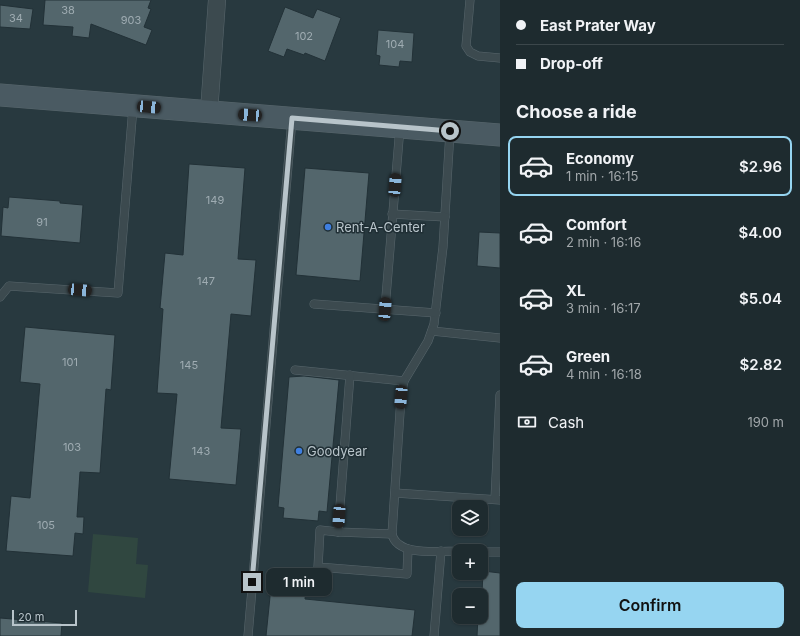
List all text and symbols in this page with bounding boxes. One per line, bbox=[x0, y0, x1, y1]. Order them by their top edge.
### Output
house number: 38 bbox=[61, 3, 75, 17]
house number: 34 bbox=[9, 11, 23, 25]
house number: 903 bbox=[121, 13, 141, 27]
text: East Prater Way bbox=[540, 16, 656, 35]
house number: 102 bbox=[295, 29, 313, 43]
house number: 104 bbox=[386, 37, 404, 51]
text: Drop-off bbox=[540, 54, 603, 73]
car bbox=[137, 100, 161, 114]
text: Choose a ride bbox=[516, 101, 637, 122]
car bbox=[238, 108, 262, 122]
route start bbox=[441, 122, 459, 140]
icon: car bbox=[518, 148, 554, 184]
text: Economy bbox=[566, 149, 634, 168]
text: $2.96 bbox=[739, 157, 782, 176]
text: 1 min · 16:15 bbox=[566, 168, 639, 184]
car bbox=[388, 173, 402, 197]
house number: 149 bbox=[206, 193, 224, 207]
icon: car bbox=[518, 214, 554, 250]
house number: 91 bbox=[36, 215, 48, 229]
text: Comfort bbox=[566, 215, 627, 234]
place label: Rent-A-Center bbox=[336, 219, 425, 235]
marker: Rent-A-Center bbox=[323, 222, 333, 232]
text: $4.00 bbox=[739, 223, 782, 242]
text: 2 min · 16:16 bbox=[566, 234, 641, 250]
house number: 147 bbox=[197, 274, 215, 288]
icon: car bbox=[518, 280, 554, 316]
text: XL bbox=[566, 281, 586, 300]
car bbox=[68, 283, 92, 297]
text: $5.04 bbox=[739, 289, 782, 308]
car bbox=[378, 297, 392, 321]
text: 3 min · 16:17 bbox=[566, 300, 641, 316]
icon: car bbox=[518, 346, 554, 382]
text: Green bbox=[566, 347, 610, 366]
house number: 101 bbox=[62, 355, 78, 369]
text: $2.82 bbox=[740, 355, 782, 374]
house number: 145 bbox=[180, 358, 198, 372]
text: 4 min · 16:18 bbox=[566, 366, 642, 382]
car bbox=[394, 385, 408, 409]
icon: cash bbox=[516, 411, 538, 433]
text: Cash bbox=[548, 413, 584, 432]
text: 190 m bbox=[747, 414, 784, 430]
house number: 103 bbox=[63, 440, 81, 454]
place label: Goodyear bbox=[307, 443, 367, 459]
house number: 143 bbox=[192, 444, 210, 458]
marker: Goodyear bbox=[294, 446, 304, 456]
map controls bbox=[452, 500, 488, 624]
button: layers bbox=[452, 500, 488, 536]
car bbox=[332, 504, 346, 528]
house number: 105 bbox=[37, 518, 55, 532]
button: + bbox=[452, 544, 488, 580]
callout: 1 min bbox=[266, 568, 332, 596]
route end bbox=[243, 573, 261, 591]
text: 1 min bbox=[283, 574, 315, 590]
button: Confirm bbox=[516, 582, 784, 628]
button: − bbox=[452, 588, 488, 624]
scale bar bbox=[12, 608, 77, 627]
text: 20 m bbox=[18, 610, 44, 624]

